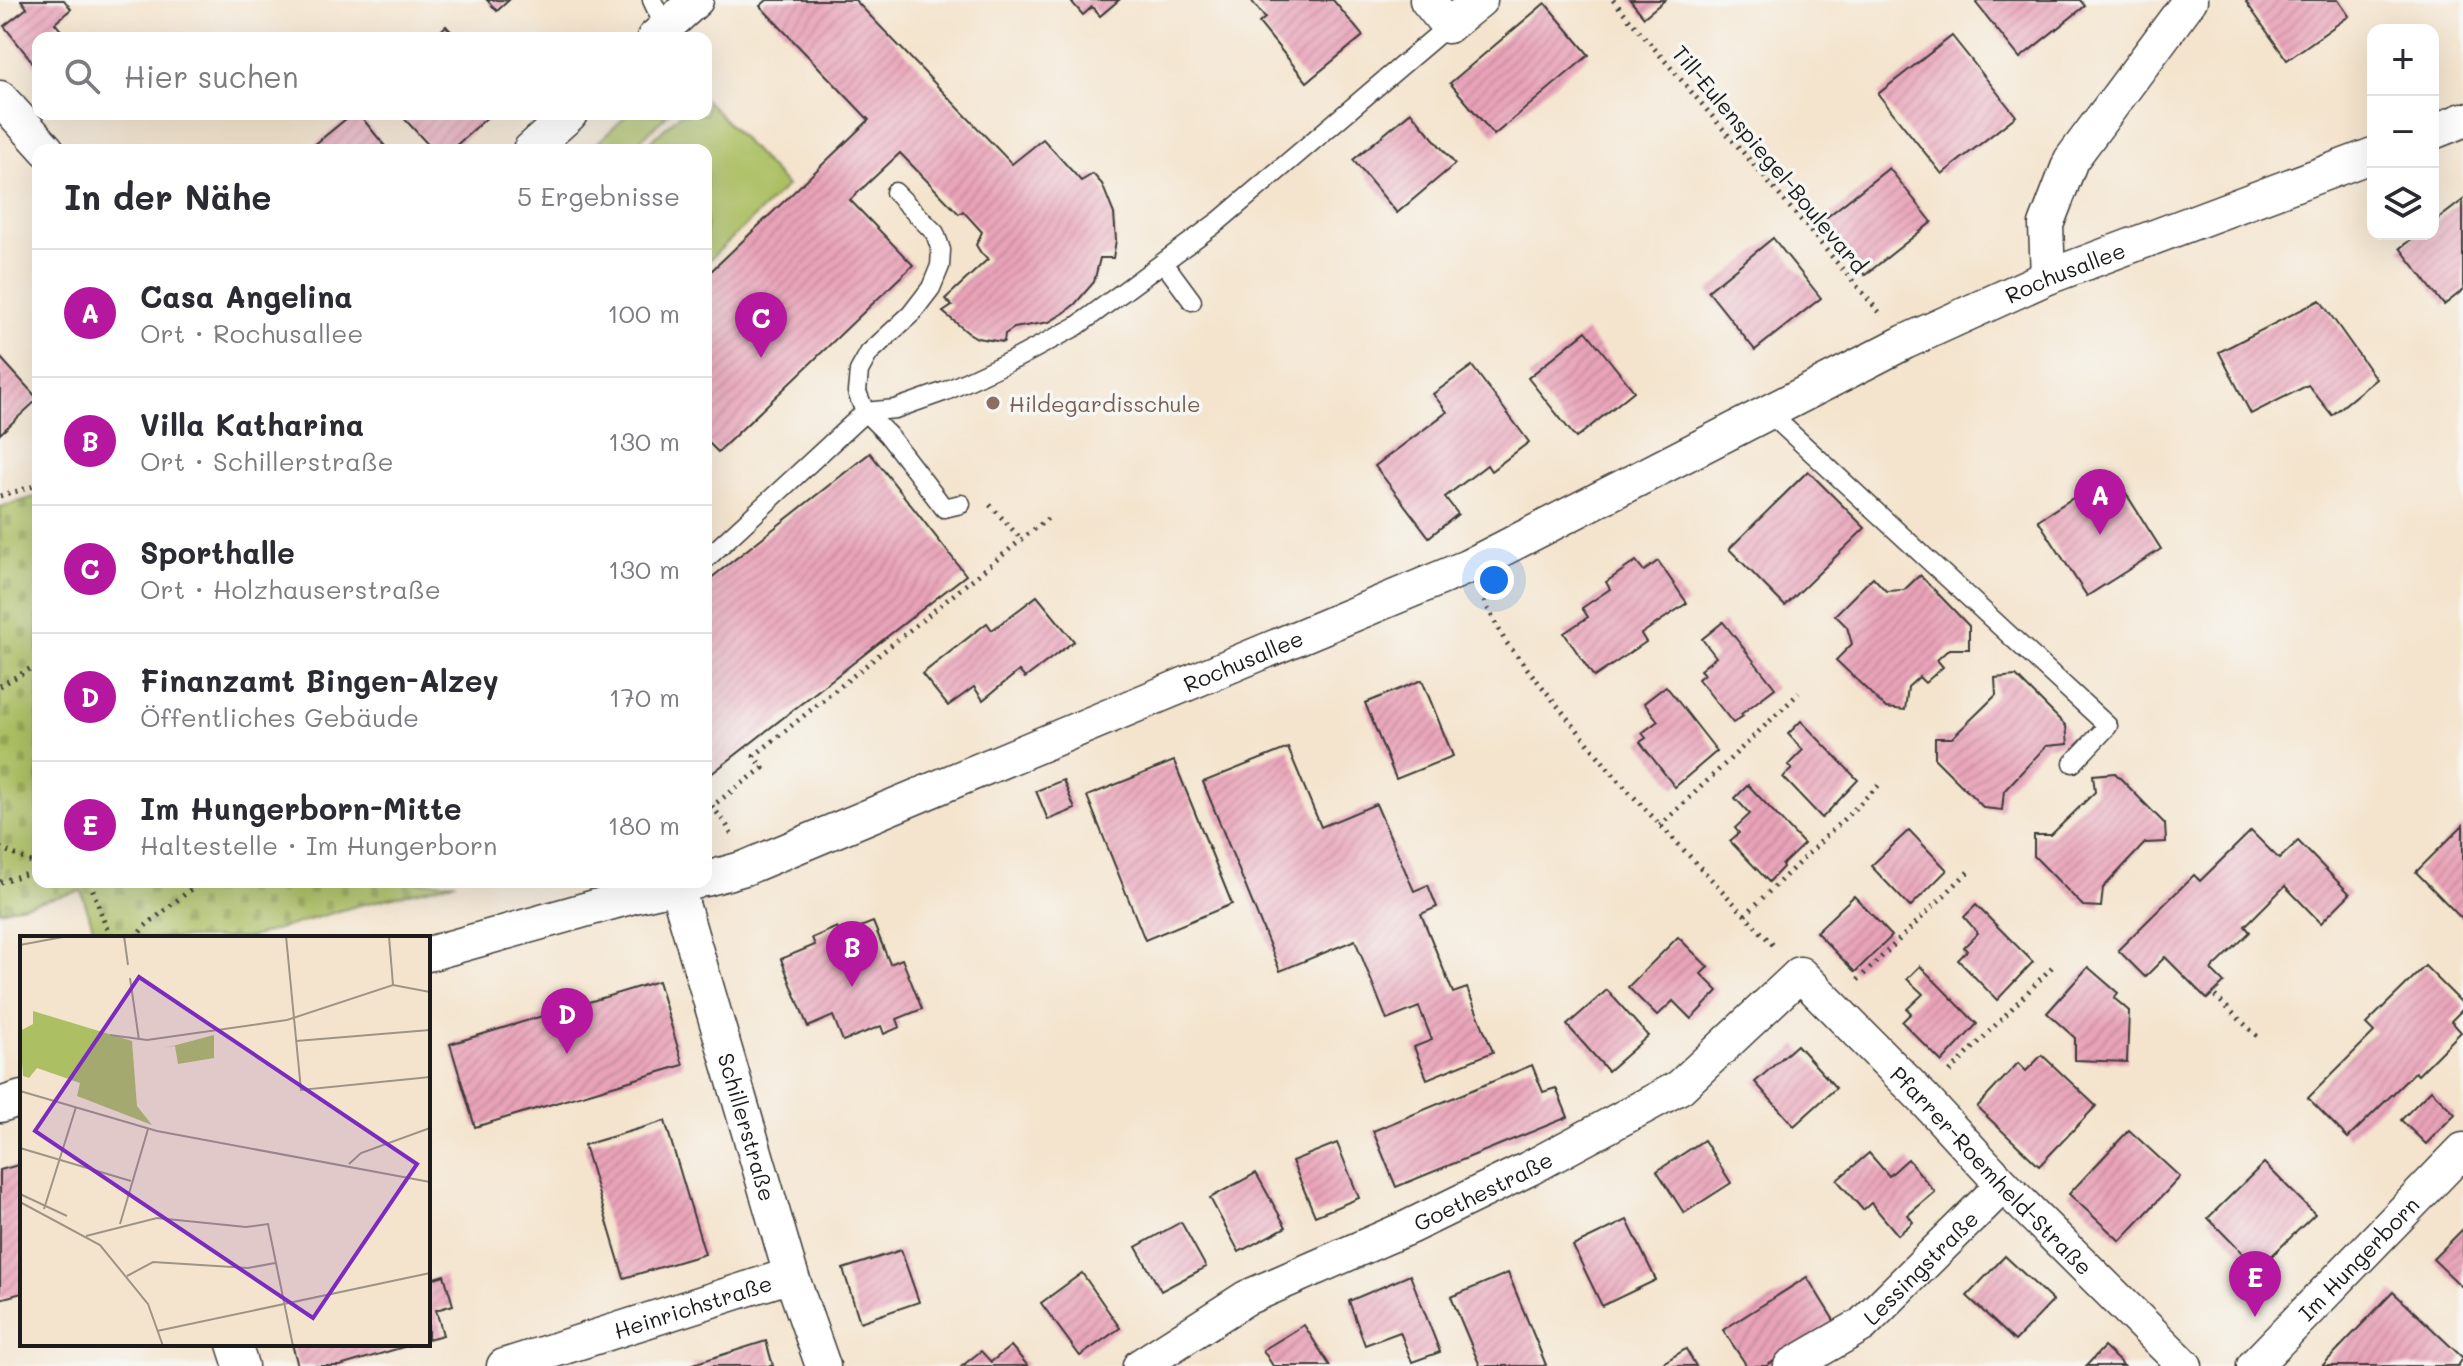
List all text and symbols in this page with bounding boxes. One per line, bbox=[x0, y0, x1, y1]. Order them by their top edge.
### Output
map controls bbox=[2367, 24, 2439, 240]
button: + bbox=[2367, 24, 2439, 96]
search box bbox=[32, 32, 712, 120]
street label: Till-Eulenspiegel-Boulevard bbox=[1666, 39, 1874, 279]
icon: search bbox=[60, 54, 104, 98]
text: Hier suchen bbox=[124, 56, 299, 96]
button: − bbox=[2367, 96, 2439, 168]
button: layers bbox=[2367, 168, 2439, 240]
text: In der Nähe bbox=[64, 174, 272, 219]
text: 5 Ergebnisse bbox=[517, 179, 680, 213]
street label: Rochusallee bbox=[2000, 235, 2129, 309]
text: Casa Angelina bbox=[140, 276, 353, 316]
pin: C bbox=[735, 292, 787, 358]
text: A bbox=[81, 296, 99, 330]
text: 100 m bbox=[607, 296, 680, 330]
text: Ort · Rochusallee bbox=[140, 316, 363, 350]
place label: Hildegardisschule bbox=[1009, 389, 1201, 418]
marker: Hildegardisschule bbox=[984, 394, 1002, 412]
text: Villa Katharina bbox=[140, 404, 364, 444]
text: B bbox=[81, 424, 99, 458]
text: 130 m bbox=[608, 424, 680, 458]
text: Ort · Schillerstraße bbox=[140, 444, 394, 478]
pin: A bbox=[2074, 469, 2126, 535]
text: Sporthalle bbox=[140, 532, 295, 572]
text: C bbox=[80, 552, 100, 586]
text: 130 m bbox=[608, 552, 680, 586]
your location bbox=[1474, 560, 1514, 600]
text: Ort · Holzhauserstraße bbox=[140, 572, 441, 606]
street label: Rochusallee bbox=[1179, 623, 1307, 698]
text: Finanzamt Bingen-Alzey bbox=[140, 660, 499, 700]
text: D bbox=[81, 680, 99, 714]
text: 170 m bbox=[609, 680, 680, 714]
text: Öffentliches Gebäude bbox=[140, 700, 419, 734]
text: Im Hungerborn-Mitte bbox=[140, 788, 462, 828]
text: E bbox=[82, 808, 98, 842]
text: 180 m bbox=[608, 808, 680, 842]
text: Haltestelle · Im Hungerborn bbox=[140, 828, 497, 862]
pin: B bbox=[826, 921, 878, 987]
inset map bbox=[20, 936, 430, 1346]
pin: D bbox=[541, 988, 593, 1054]
street label: Schillerstraße bbox=[712, 1049, 783, 1204]
street label: Pfarrer-Roemheld-Straße bbox=[1885, 1059, 2099, 1281]
street label: Goethestraße bbox=[1409, 1144, 1557, 1237]
street label: Im Hungerborn bbox=[2292, 1190, 2425, 1326]
street label: Lessingstraße bbox=[1856, 1204, 1984, 1331]
pin: E bbox=[2229, 1251, 2281, 1317]
street label: Heinrichstraße bbox=[610, 1268, 775, 1345]

